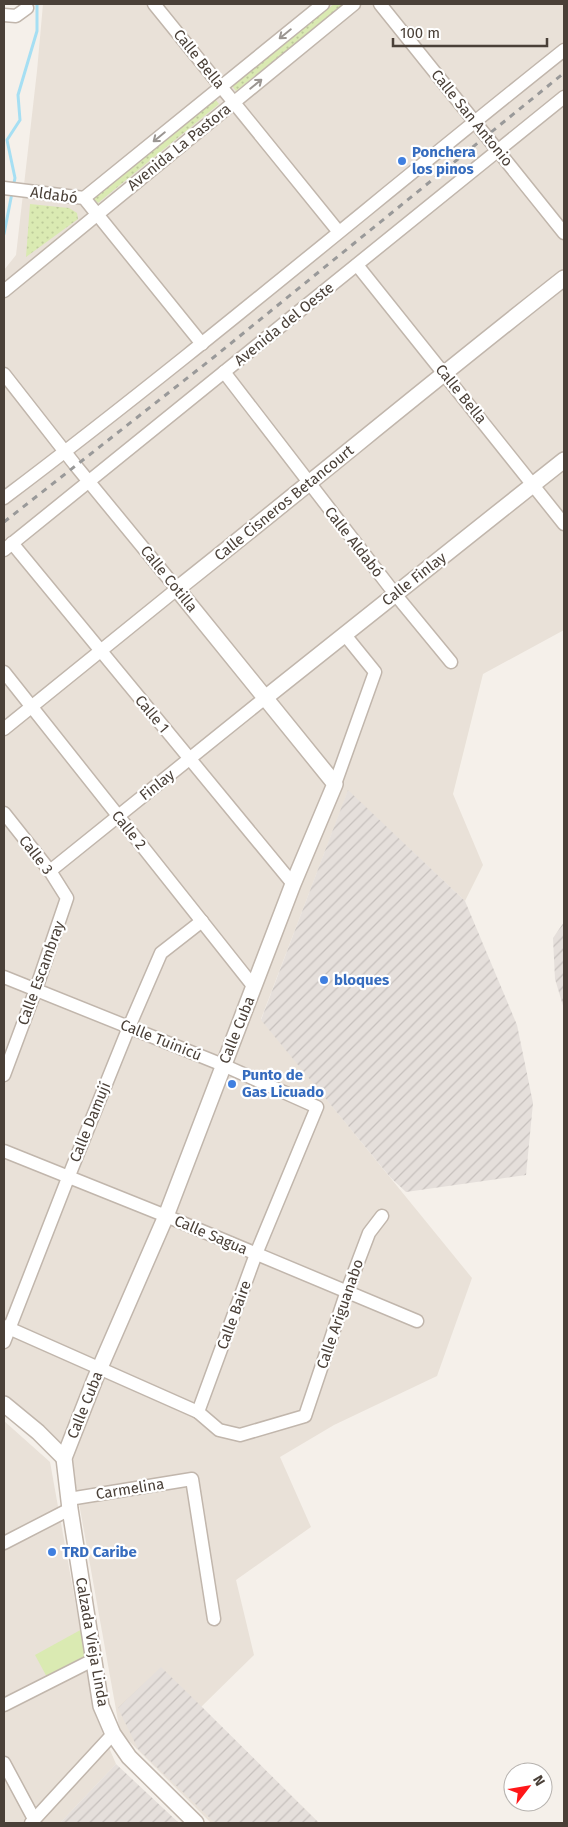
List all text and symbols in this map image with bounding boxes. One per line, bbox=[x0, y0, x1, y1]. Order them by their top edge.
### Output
scale bar bbox=[393, 15, 547, 47]
text: 100 m bbox=[400, 24, 440, 42]
street label: Calle Bella bbox=[170, 26, 228, 92]
one-way arrow bbox=[279, 29, 292, 40]
street label: Calle San Antonio bbox=[427, 66, 517, 170]
one-way arrow bbox=[249, 78, 262, 89]
street label: Avenida La Pastora bbox=[124, 100, 234, 194]
one-way arrow bbox=[152, 131, 165, 142]
place label: Ponchera los pinos bbox=[412, 143, 476, 178]
marker: Ponchera los pinos bbox=[396, 155, 408, 167]
street label: Aldabó bbox=[29, 183, 79, 207]
street label: Avenida del Oeste bbox=[231, 278, 337, 370]
street label: Calle Bella bbox=[432, 361, 490, 427]
street label: Calle Cisneros Betancourt bbox=[211, 441, 358, 565]
street label: Calle Aldabó bbox=[321, 503, 387, 581]
street label: Calle Cotilla bbox=[137, 542, 201, 616]
street label: Calle Finlay bbox=[378, 548, 450, 610]
street label: Calle 1 bbox=[131, 692, 173, 736]
street label: Finlay bbox=[136, 765, 179, 804]
street label: Calle 2 bbox=[108, 807, 150, 853]
street label: Calle 3 bbox=[15, 832, 57, 878]
street label: Calle Escambray bbox=[14, 918, 68, 1028]
place label: bloques bbox=[334, 971, 389, 989]
marker: bloques bbox=[318, 974, 330, 986]
street label: Calle Cuba bbox=[215, 994, 259, 1066]
street label: Calle Tuinicú bbox=[118, 1016, 204, 1064]
place label: Punto de Gas Licuado bbox=[242, 1066, 324, 1101]
marker: Punto de Gas Licuado bbox=[226, 1078, 238, 1090]
street label: Calle Damují bbox=[66, 1079, 114, 1165]
street label: Calle Sagua bbox=[172, 1212, 250, 1258]
street label: Calle Ariguanabo bbox=[313, 1257, 367, 1371]
street label: Calle Baire bbox=[213, 1278, 255, 1352]
street label: Calle Cuba bbox=[63, 1369, 107, 1441]
street label: Carmelina bbox=[95, 1475, 165, 1503]
place label: TRD Caribe bbox=[62, 1543, 137, 1561]
marker: TRD Caribe bbox=[46, 1546, 58, 1558]
street label: Calzada Vieja Linda bbox=[72, 1576, 112, 1708]
north arrow bbox=[503, 1762, 553, 1812]
text: N bbox=[529, 1772, 548, 1789]

